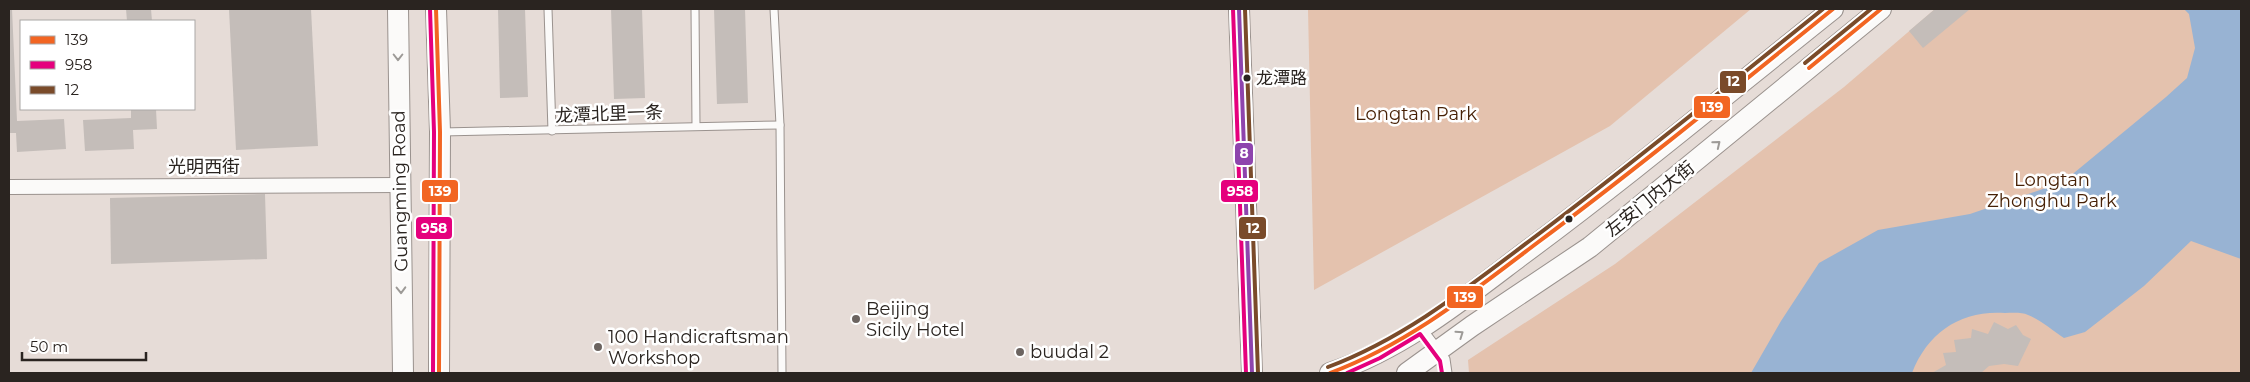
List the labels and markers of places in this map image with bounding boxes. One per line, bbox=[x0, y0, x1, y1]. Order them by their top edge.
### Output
place label: 龙潭路 bbox=[1256, 68, 1307, 88]
marker: 龙潭路 bbox=[1242, 73, 1252, 83]
unlabelled marker bbox=[1564, 214, 1574, 224]
place label: Beijing Sicily Hotel bbox=[866, 298, 965, 341]
marker: Beijing Sicily Hotel bbox=[850, 313, 862, 325]
place label: 100 Handicraftsman Workshop bbox=[608, 326, 789, 369]
marker: 100 Handicraftsman Workshop bbox=[592, 341, 604, 353]
place label: buudal 2 bbox=[1030, 341, 1109, 363]
marker: buudal 2 bbox=[1014, 346, 1026, 358]

